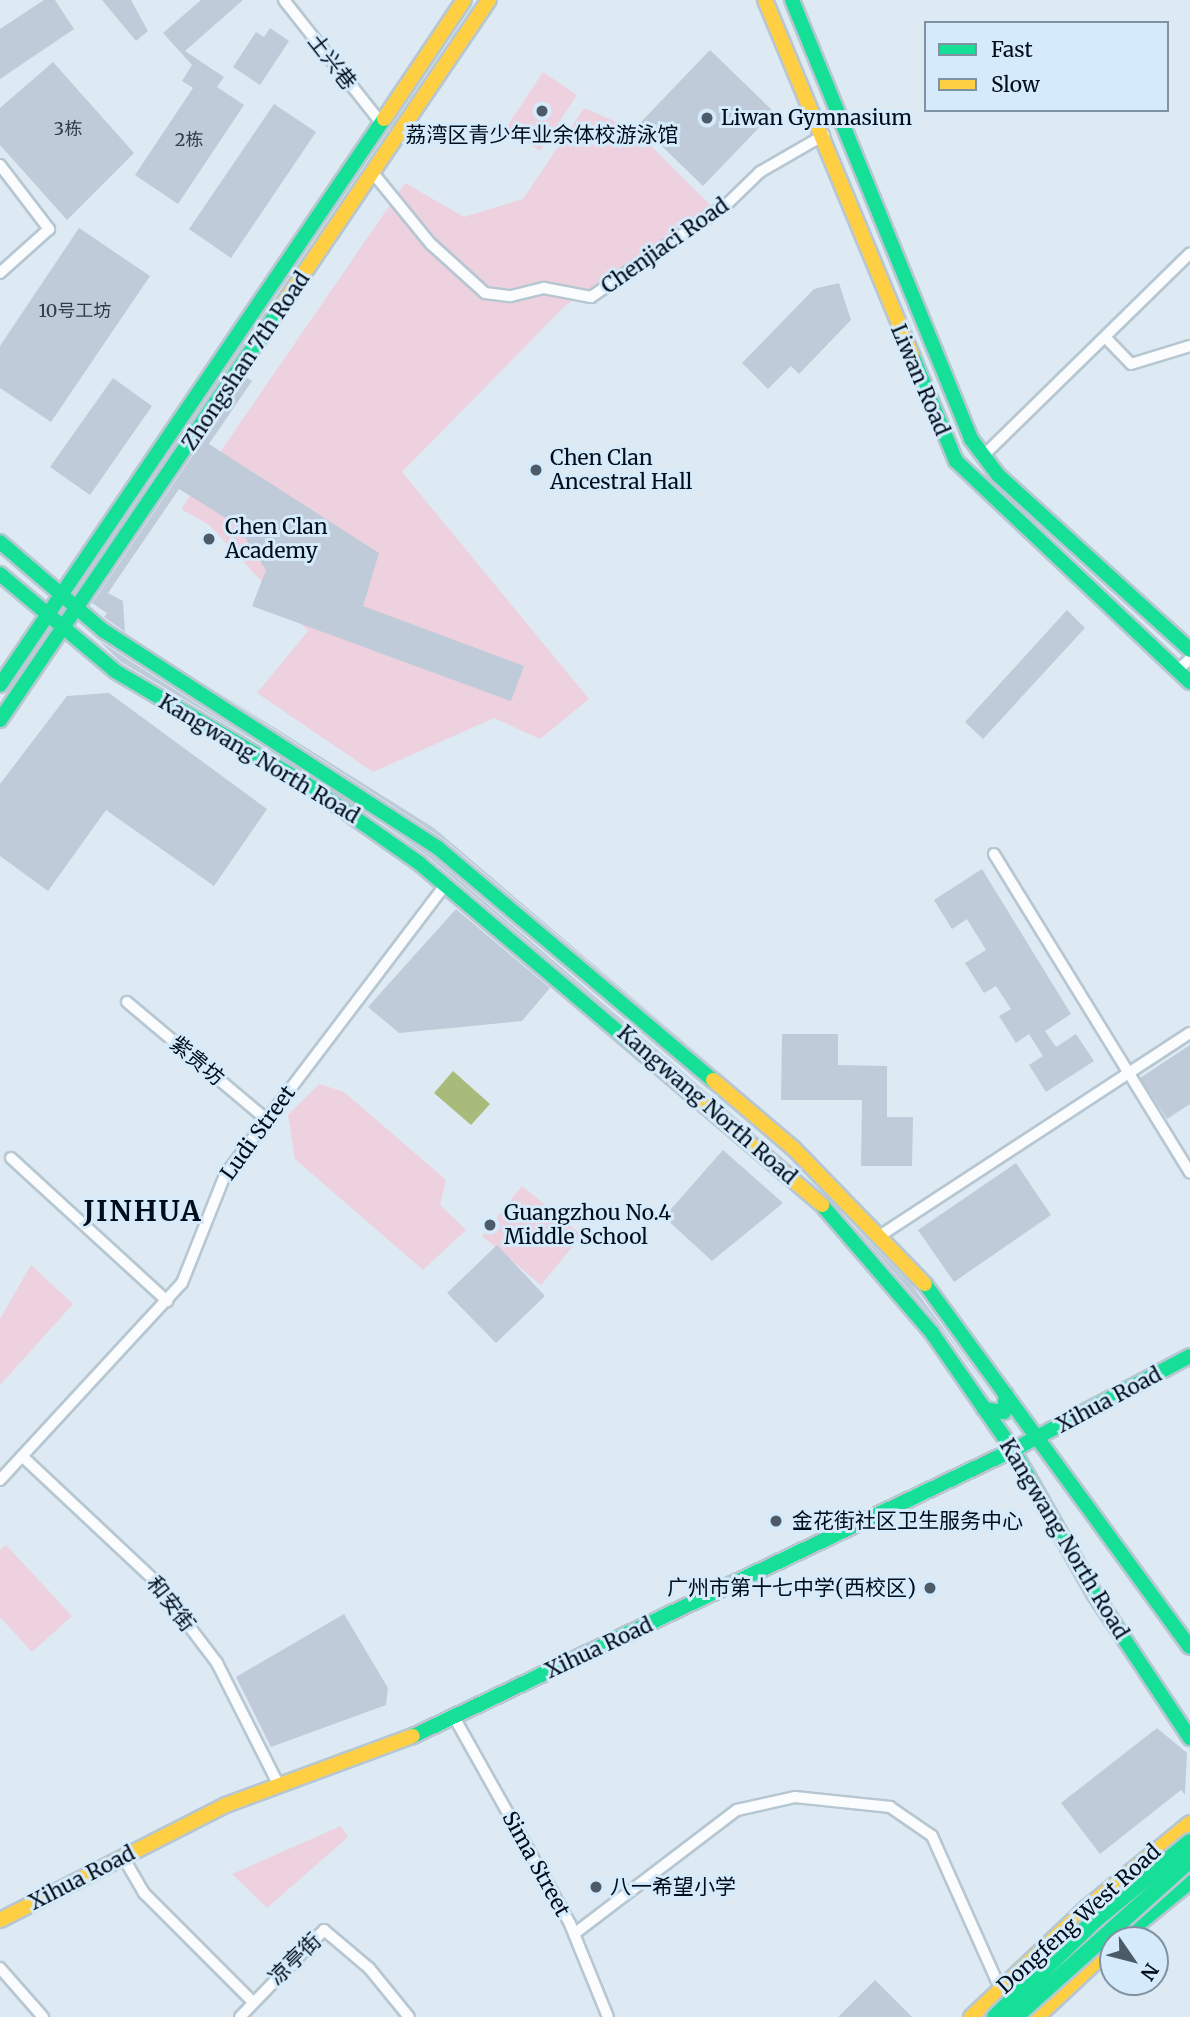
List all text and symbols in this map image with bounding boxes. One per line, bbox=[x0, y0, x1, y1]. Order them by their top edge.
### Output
legend bbox=[924, 21, 1169, 112]
street label: 土兴巷 bbox=[303, 29, 361, 95]
text: Fast bbox=[991, 36, 1033, 63]
text: Slow bbox=[991, 71, 1040, 98]
marker: 荔湾区青少年业余体校游泳馆 bbox=[534, 103, 550, 119]
place label: Liwan Gymnasium bbox=[721, 105, 912, 131]
marker: Liwan Gymnasium bbox=[699, 110, 715, 126]
house number: 3栋 bbox=[54, 118, 82, 140]
place label: 荔湾区青少年业余体校游泳馆 bbox=[406, 122, 678, 148]
house number: 2栋 bbox=[175, 129, 203, 151]
street label: Chenjiaci Road bbox=[597, 193, 733, 299]
street label: Zhongshan 7th Road bbox=[177, 267, 315, 455]
house number: 10号工坊 bbox=[39, 300, 111, 322]
street label: Liwan Road bbox=[885, 321, 955, 439]
place label: Chen Clan Ancestral Hall bbox=[550, 445, 692, 495]
marker: Chen Clan Ancestral Hall bbox=[528, 462, 544, 478]
place label: Chen Clan Academy bbox=[225, 514, 328, 564]
marker: Chen Clan Academy bbox=[199, 529, 219, 549]
street label: Kangwang North Road bbox=[154, 689, 364, 829]
street label: Kangwang North Road bbox=[612, 1020, 802, 1190]
street label: 紫贵坊 bbox=[165, 1031, 229, 1091]
street label: Ludi Street bbox=[215, 1081, 301, 1185]
district label: JINHUA bbox=[84, 1194, 202, 1228]
place label: Guangzhou No.4 Middle School bbox=[504, 1200, 671, 1250]
marker: Guangzhou No.4 Middle School bbox=[482, 1217, 498, 1233]
street label: Xihua Road bbox=[1052, 1362, 1166, 1438]
street label: Kangwang North Road bbox=[994, 1434, 1134, 1644]
place label: 金花街社区卫生服务中心 bbox=[792, 1508, 1023, 1534]
marker: 金花街社区卫生服务中心 bbox=[766, 1511, 786, 1531]
street label: 和安街 bbox=[142, 1571, 200, 1637]
place label: 广州市第十七中学(西校区) bbox=[667, 1575, 916, 1601]
marker: 广州市第十七中学(西校区) bbox=[922, 1580, 938, 1596]
street label: Xihua Road bbox=[541, 1612, 657, 1684]
street label: Sima Street bbox=[497, 1807, 575, 1921]
street label: Dongfeng West Road bbox=[992, 1839, 1166, 1999]
street label: Xihua Road bbox=[25, 1841, 139, 1915]
place label: 八一希望小学 bbox=[610, 1874, 736, 1900]
marker: 八一希望小学 bbox=[588, 1879, 604, 1895]
north arrow bbox=[1099, 1926, 1169, 1996]
street label: 凉亭街 bbox=[264, 1928, 326, 1990]
text: N bbox=[1135, 1959, 1164, 1985]

